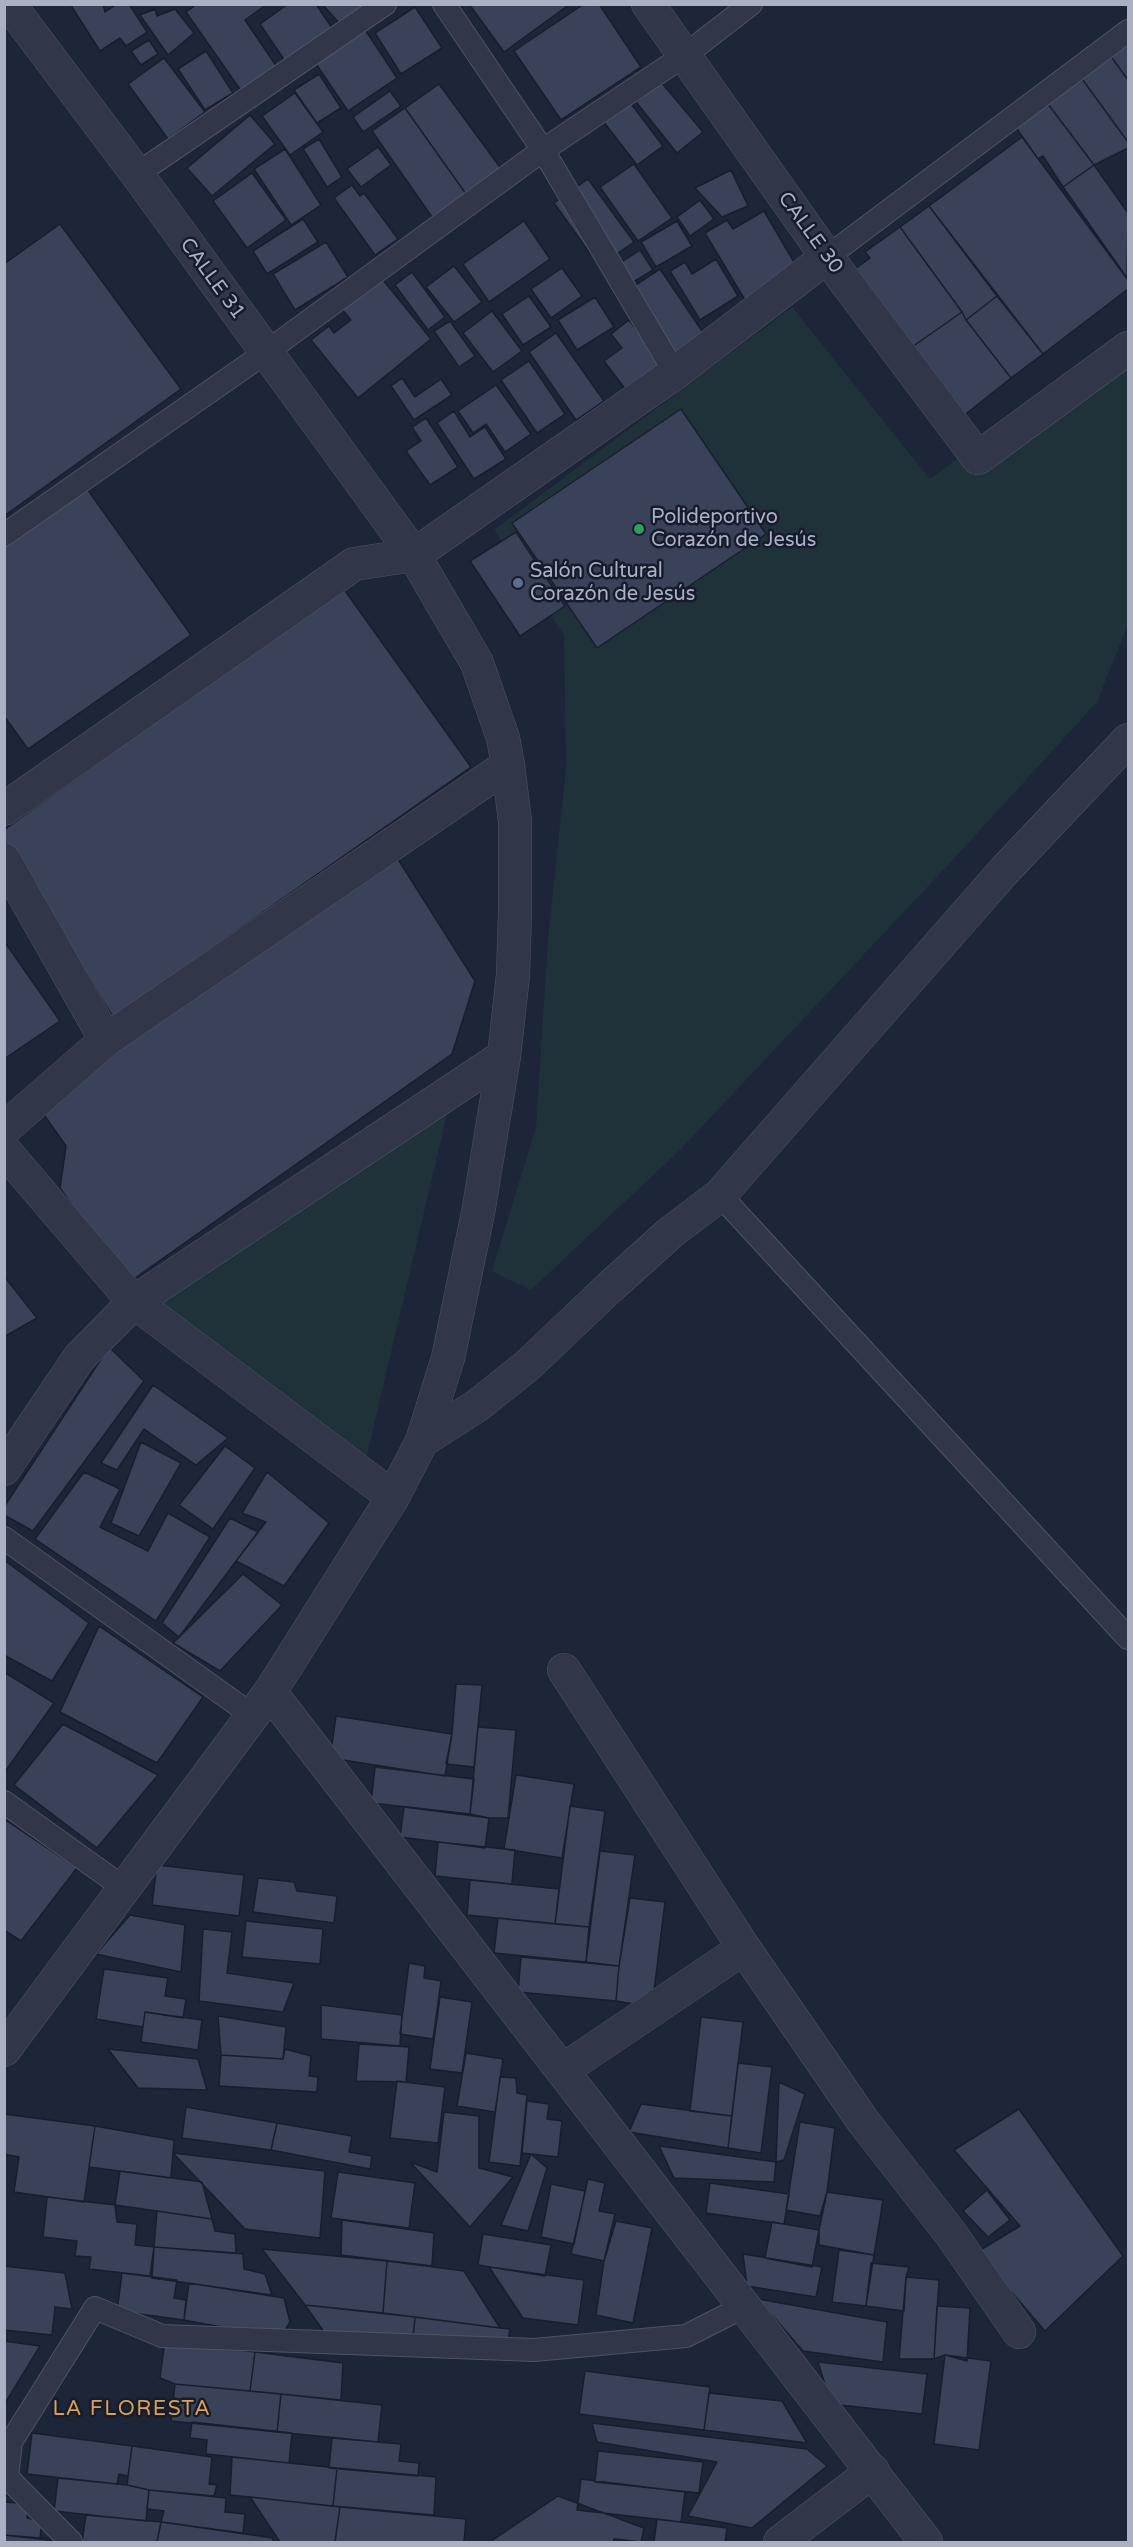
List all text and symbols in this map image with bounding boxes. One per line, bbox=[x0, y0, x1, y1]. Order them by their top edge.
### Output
street label: CALLE 30 bbox=[772, 188, 848, 278]
street label: CALLE 31 bbox=[174, 234, 250, 324]
place label: Polideportivo Corazón de Jesús bbox=[651, 506, 816, 553]
marker: Polideportivo Corazón de Jesús bbox=[632, 522, 646, 536]
place label: Salón Cultural Corazón de Jesús bbox=[530, 560, 695, 607]
marker: Salón Cultural Corazón de Jesús bbox=[511, 576, 525, 590]
district label: LA FLORESTA bbox=[53, 2396, 211, 2422]

